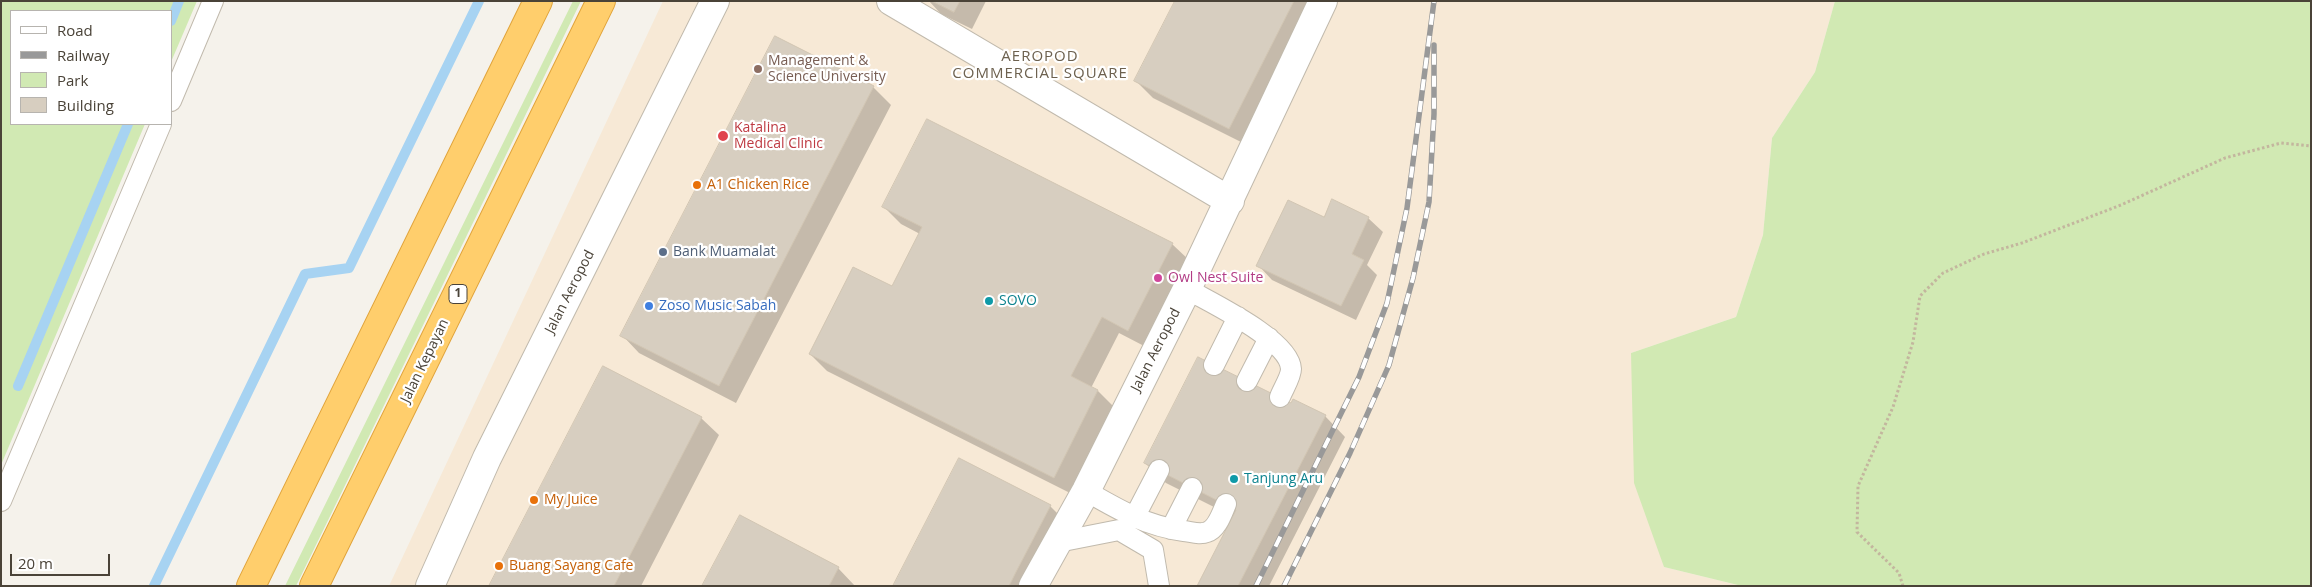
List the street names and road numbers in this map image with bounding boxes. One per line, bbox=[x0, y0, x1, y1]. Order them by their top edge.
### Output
street label: Jalan Aeropod bbox=[542, 247, 598, 337]
road number: 1 bbox=[449, 284, 467, 304]
street label: Jalan Aeropod bbox=[1128, 305, 1184, 395]
street label: Jalan Kepayan bbox=[397, 316, 453, 406]

